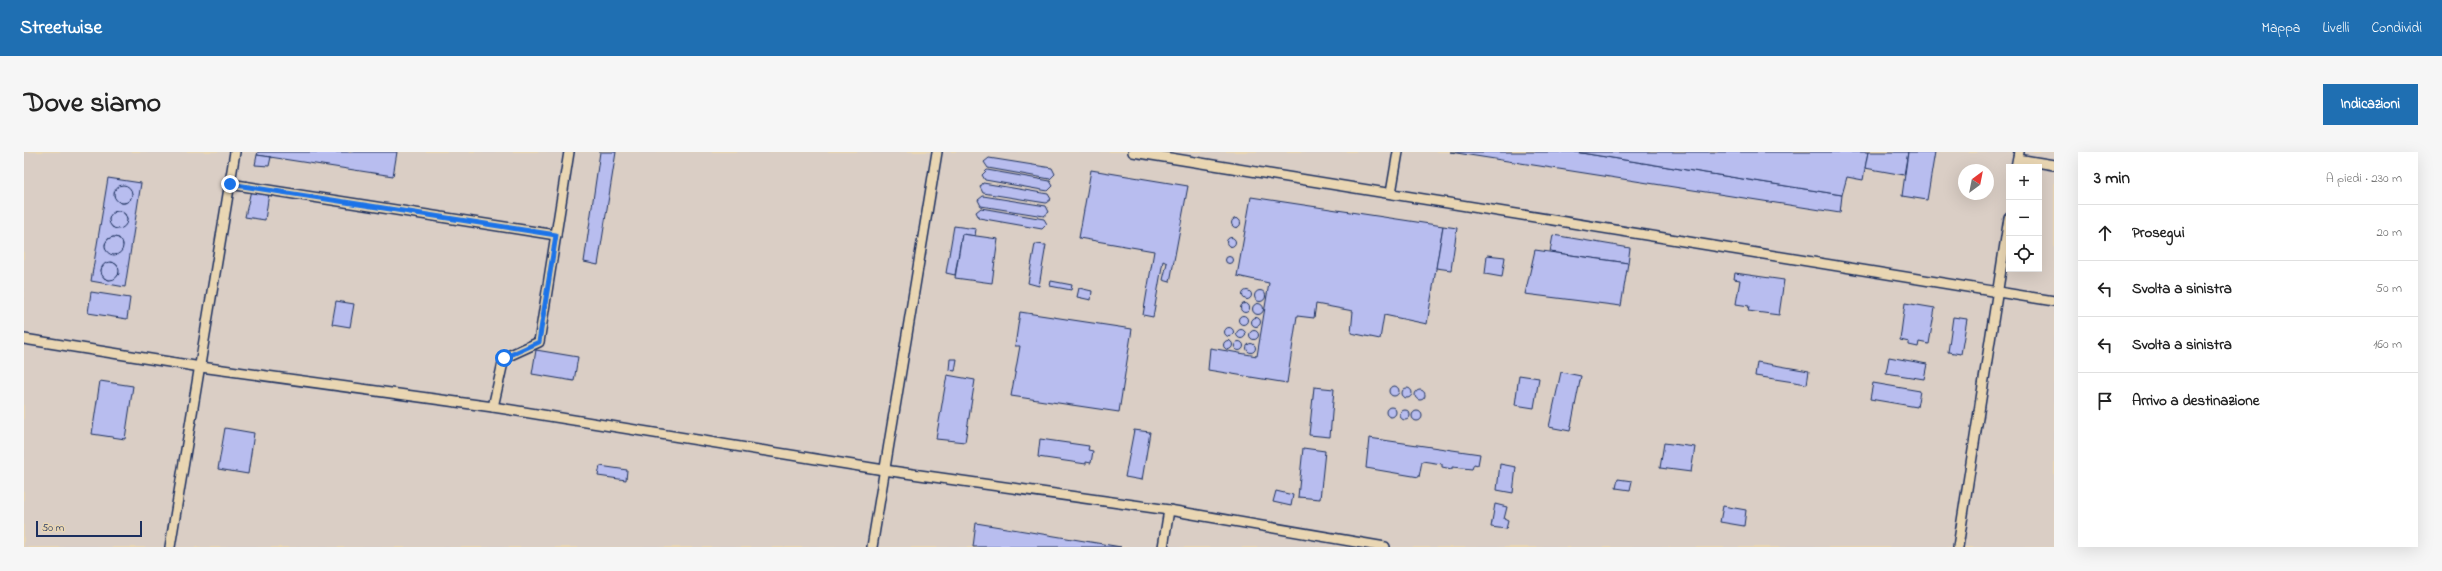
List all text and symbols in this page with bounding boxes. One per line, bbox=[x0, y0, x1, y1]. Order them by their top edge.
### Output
text: Streetwise bbox=[20, 15, 102, 42]
text: Mappa bbox=[2262, 18, 2300, 39]
text: Livelli bbox=[2322, 18, 2349, 39]
text: Condividi bbox=[2371, 18, 2422, 39]
text: Dove siamo bbox=[24, 84, 161, 125]
button: Indicazioni bbox=[2323, 84, 2418, 125]
north arrow bbox=[1958, 164, 1994, 200]
map controls bbox=[2006, 164, 2042, 272]
button: + bbox=[2006, 164, 2042, 200]
text: 3 min bbox=[2094, 166, 2130, 191]
text: A piedi · 230 m bbox=[2326, 169, 2402, 188]
route end bbox=[221, 175, 239, 193]
button: − bbox=[2006, 200, 2042, 236]
icon: ahead bbox=[2094, 222, 2116, 244]
text: Prosegui bbox=[2132, 222, 2185, 244]
text: 20 m bbox=[2377, 223, 2402, 242]
button: locate bbox=[2006, 236, 2042, 272]
icon: left bbox=[2094, 278, 2116, 300]
text: Svolta a sinistra bbox=[2132, 278, 2232, 300]
text: 50 m bbox=[2376, 279, 2402, 298]
icon: left bbox=[2094, 334, 2116, 356]
text: Svolta a sinistra bbox=[2132, 334, 2232, 356]
text: 160 m bbox=[2373, 335, 2402, 354]
route start bbox=[495, 349, 513, 367]
icon: arrive bbox=[2094, 390, 2116, 412]
text: Arrivo a destinazione bbox=[2132, 390, 2259, 412]
scale bar bbox=[36, 519, 142, 538]
text: 50 m bbox=[42, 520, 64, 536]

